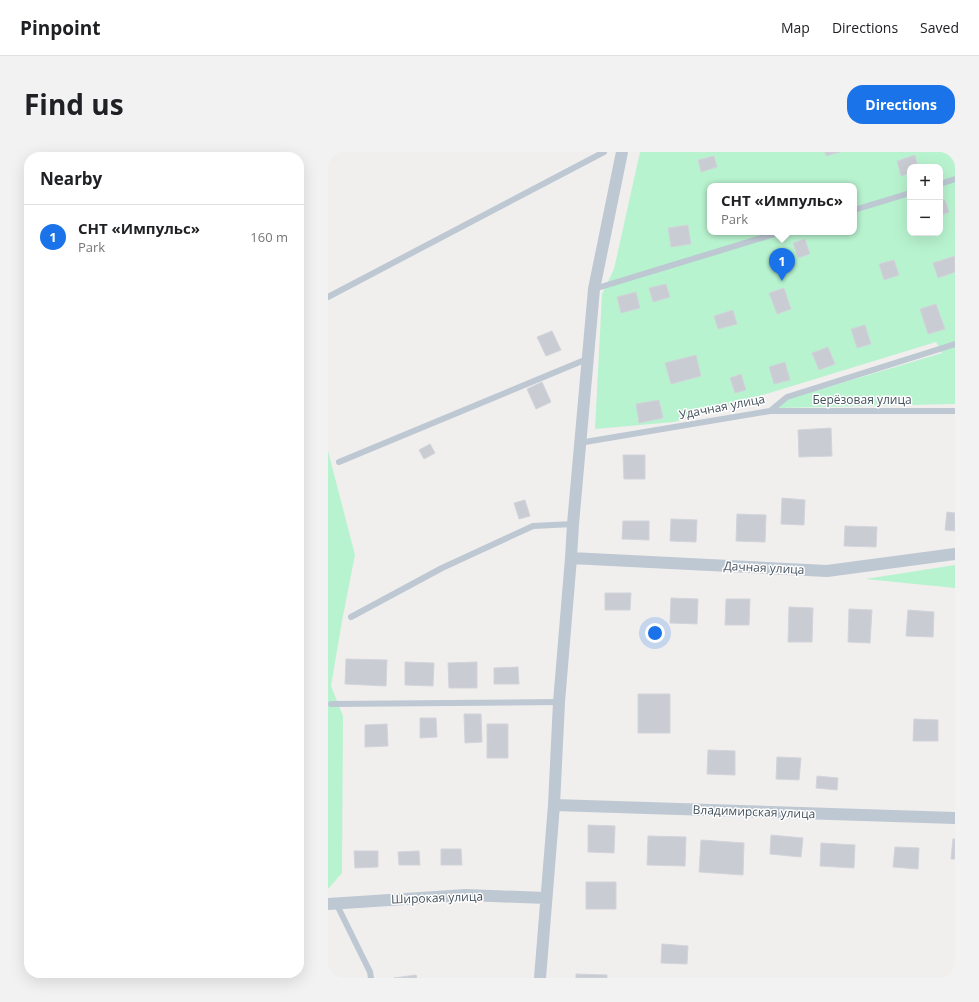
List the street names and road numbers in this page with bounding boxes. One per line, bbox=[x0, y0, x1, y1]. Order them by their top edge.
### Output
street label: Удачная улица bbox=[678, 390, 766, 423]
street label: Берёзовая улица bbox=[812, 391, 912, 408]
street label: Дачная улица bbox=[723, 557, 805, 578]
street label: Владимирская улица bbox=[692, 801, 816, 822]
street label: Широкая улица bbox=[391, 887, 483, 908]

